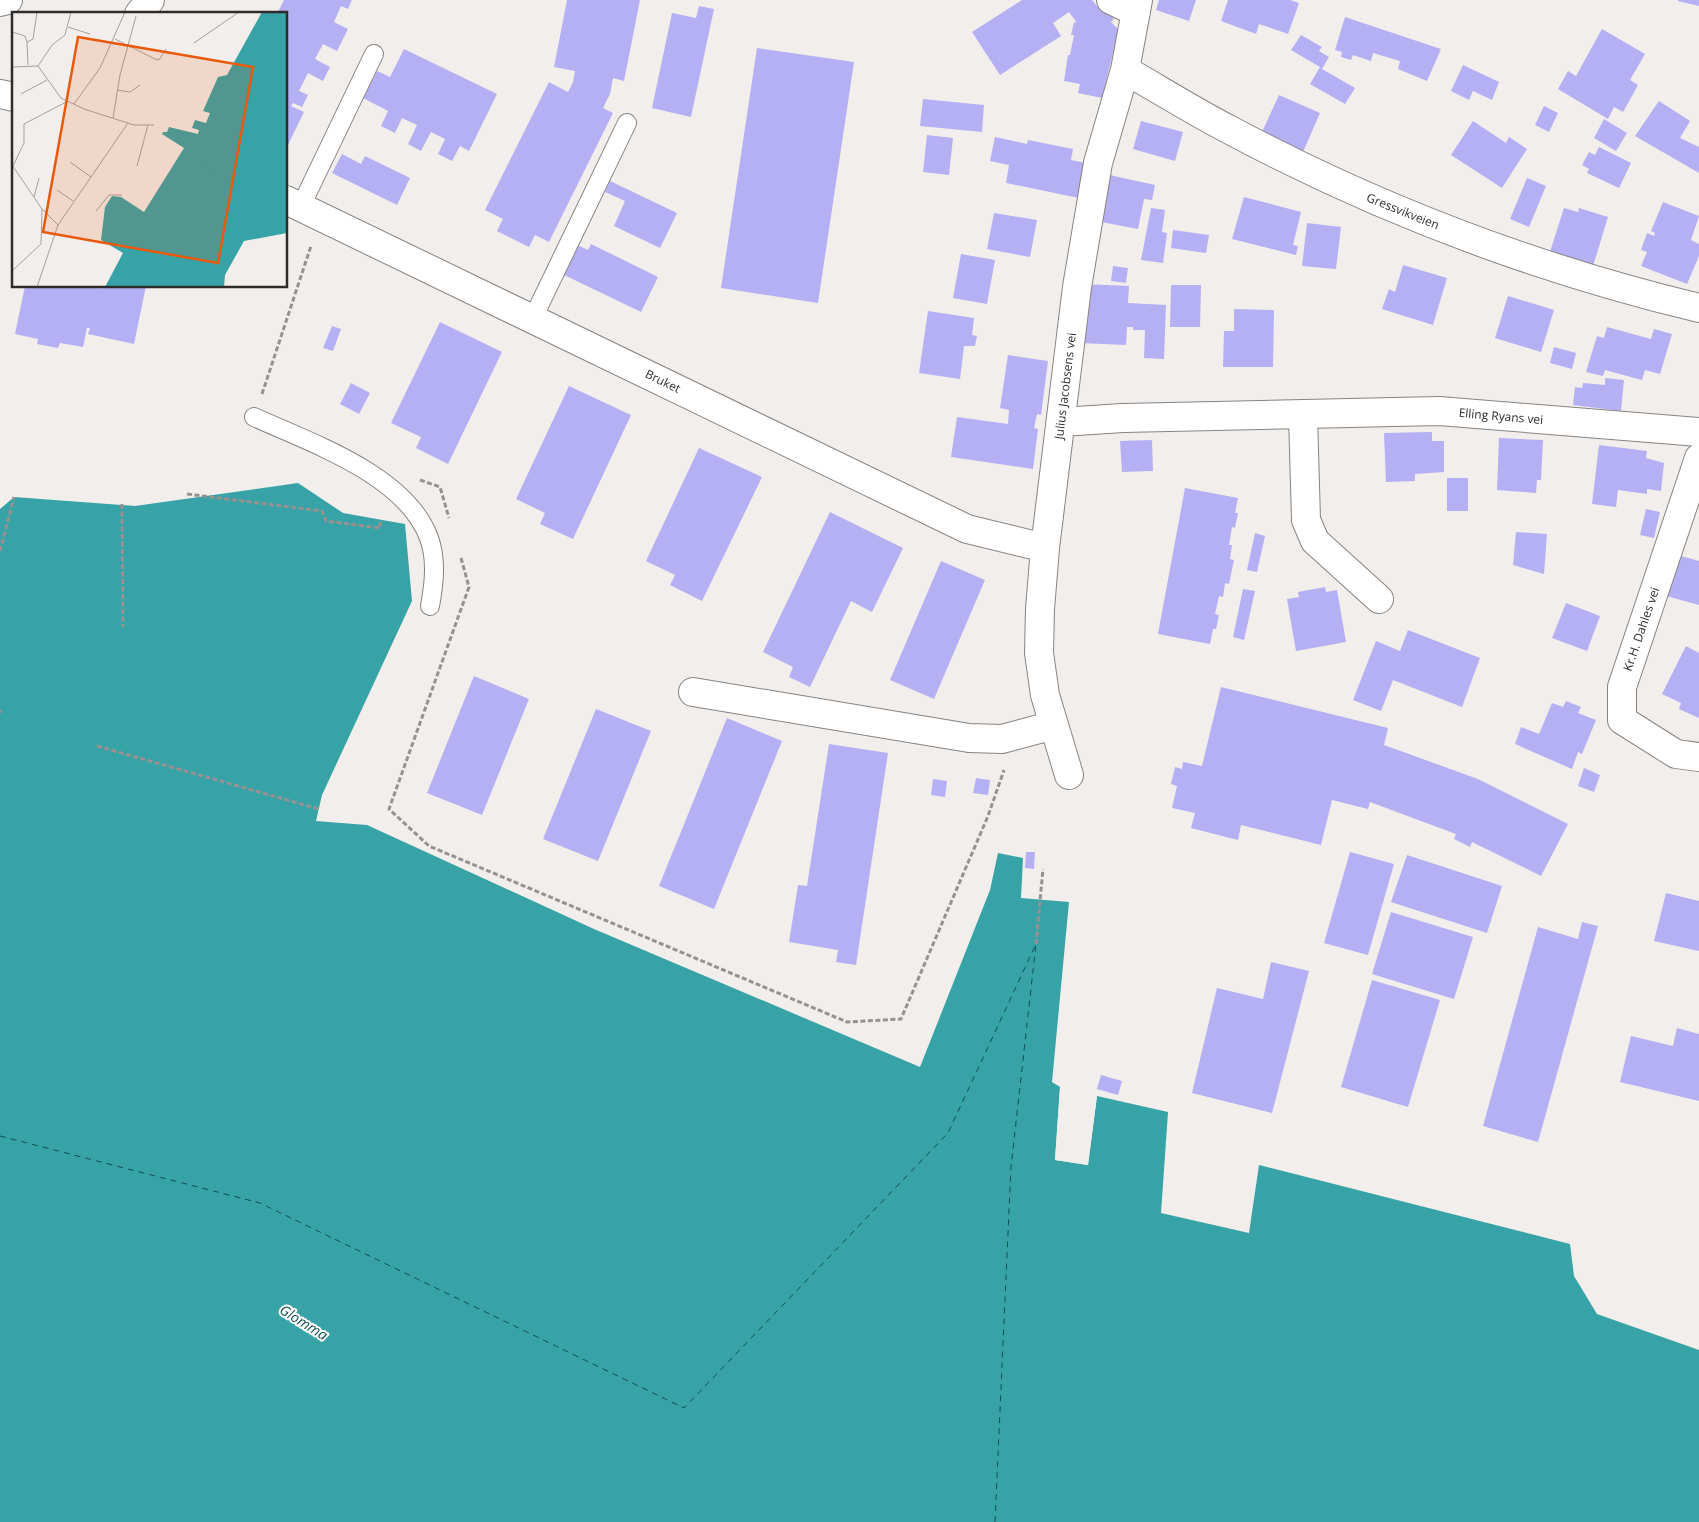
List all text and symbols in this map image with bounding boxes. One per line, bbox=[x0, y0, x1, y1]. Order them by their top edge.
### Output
inset map bbox=[12, 12, 288, 288]
street label: Gressvikveien bbox=[1364, 189, 1442, 233]
street label: Julius Jacobsens vei bbox=[1050, 332, 1080, 441]
street label: Bruket bbox=[642, 365, 684, 397]
street label: Elling Ryans vei bbox=[1458, 404, 1544, 428]
street label: Kr.H. Dahles vei bbox=[1619, 585, 1663, 673]
water label: Glomma bbox=[276, 1300, 332, 1344]

